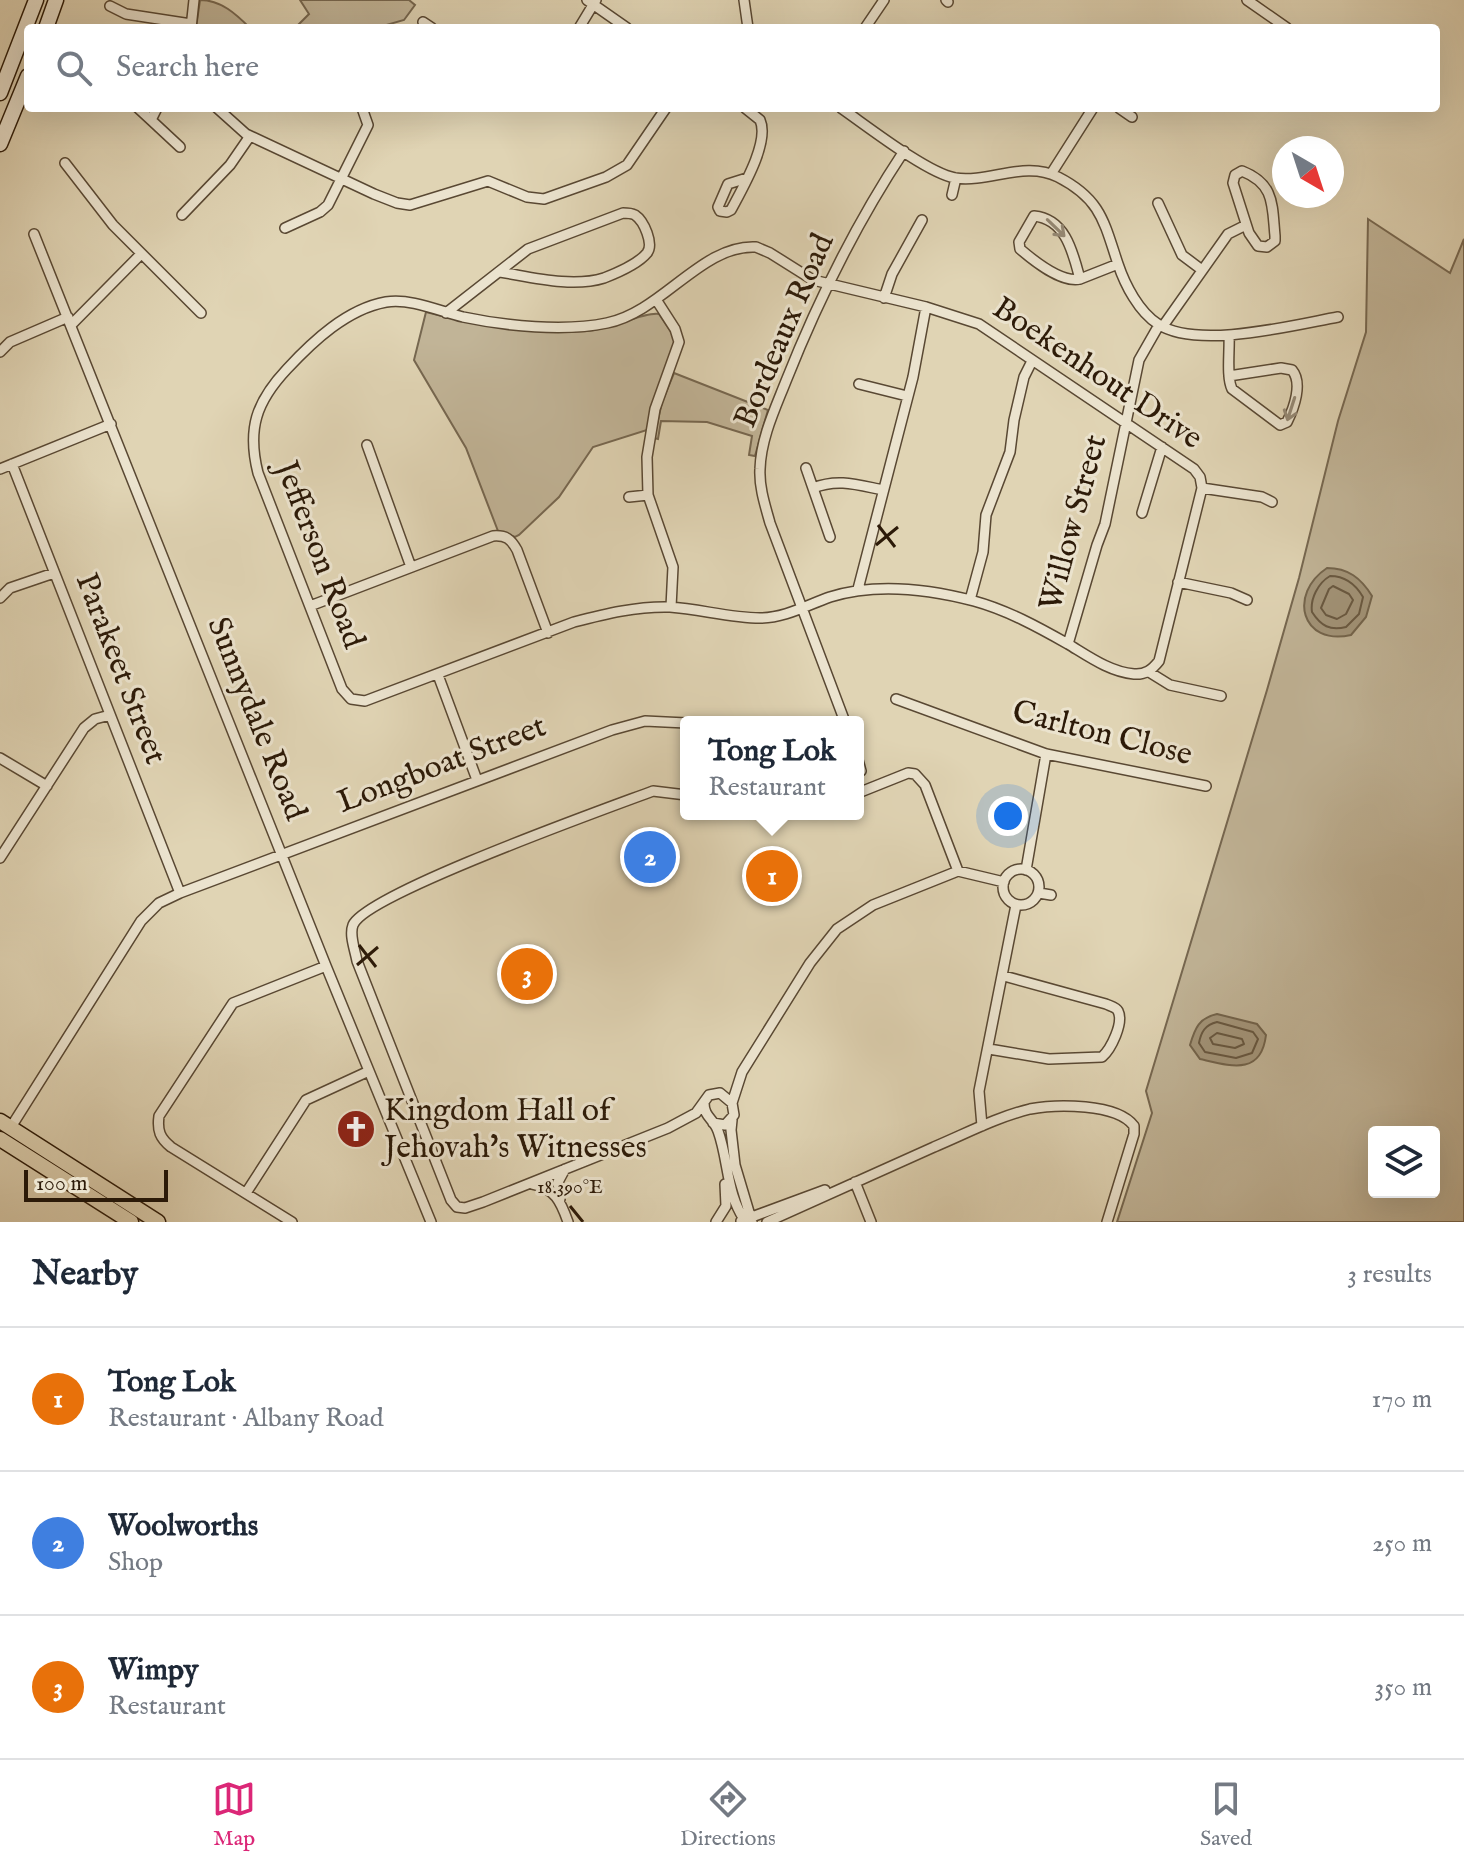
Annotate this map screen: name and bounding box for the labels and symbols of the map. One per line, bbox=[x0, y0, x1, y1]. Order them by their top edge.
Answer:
north arrow bbox=[1272, 136, 1344, 208]
one-way arrow bbox=[1046, 219, 1066, 238]
street label: Bordeaux Road bbox=[726, 227, 845, 434]
street label: Boekenhout Drive bbox=[984, 289, 1210, 459]
one-way arrow bbox=[1283, 396, 1298, 421]
street label: Willow Street bbox=[1031, 430, 1117, 616]
street label: Jefferson Road bbox=[263, 453, 374, 655]
street label: Parakeet Street bbox=[65, 568, 175, 770]
street label: Sunnydale Road bbox=[197, 611, 316, 827]
street label: Carlton Close bbox=[1008, 692, 1196, 776]
street label: Longboat Street bbox=[332, 706, 552, 824]
your location bbox=[988, 796, 1028, 836]
pin: 2 bbox=[624, 827, 676, 887]
pin: 1 bbox=[746, 846, 798, 906]
pin: 3 bbox=[501, 944, 553, 1004]
place label: Kingdom Hall of Jehovah's Witnesses bbox=[381, 1091, 647, 1169]
church icon: Kingdom Hall of Jehovah's Witnesses bbox=[335, 1108, 377, 1150]
scale bar bbox=[24, 1166, 168, 1202]
text: 18.390°E bbox=[537, 1175, 603, 1200]

